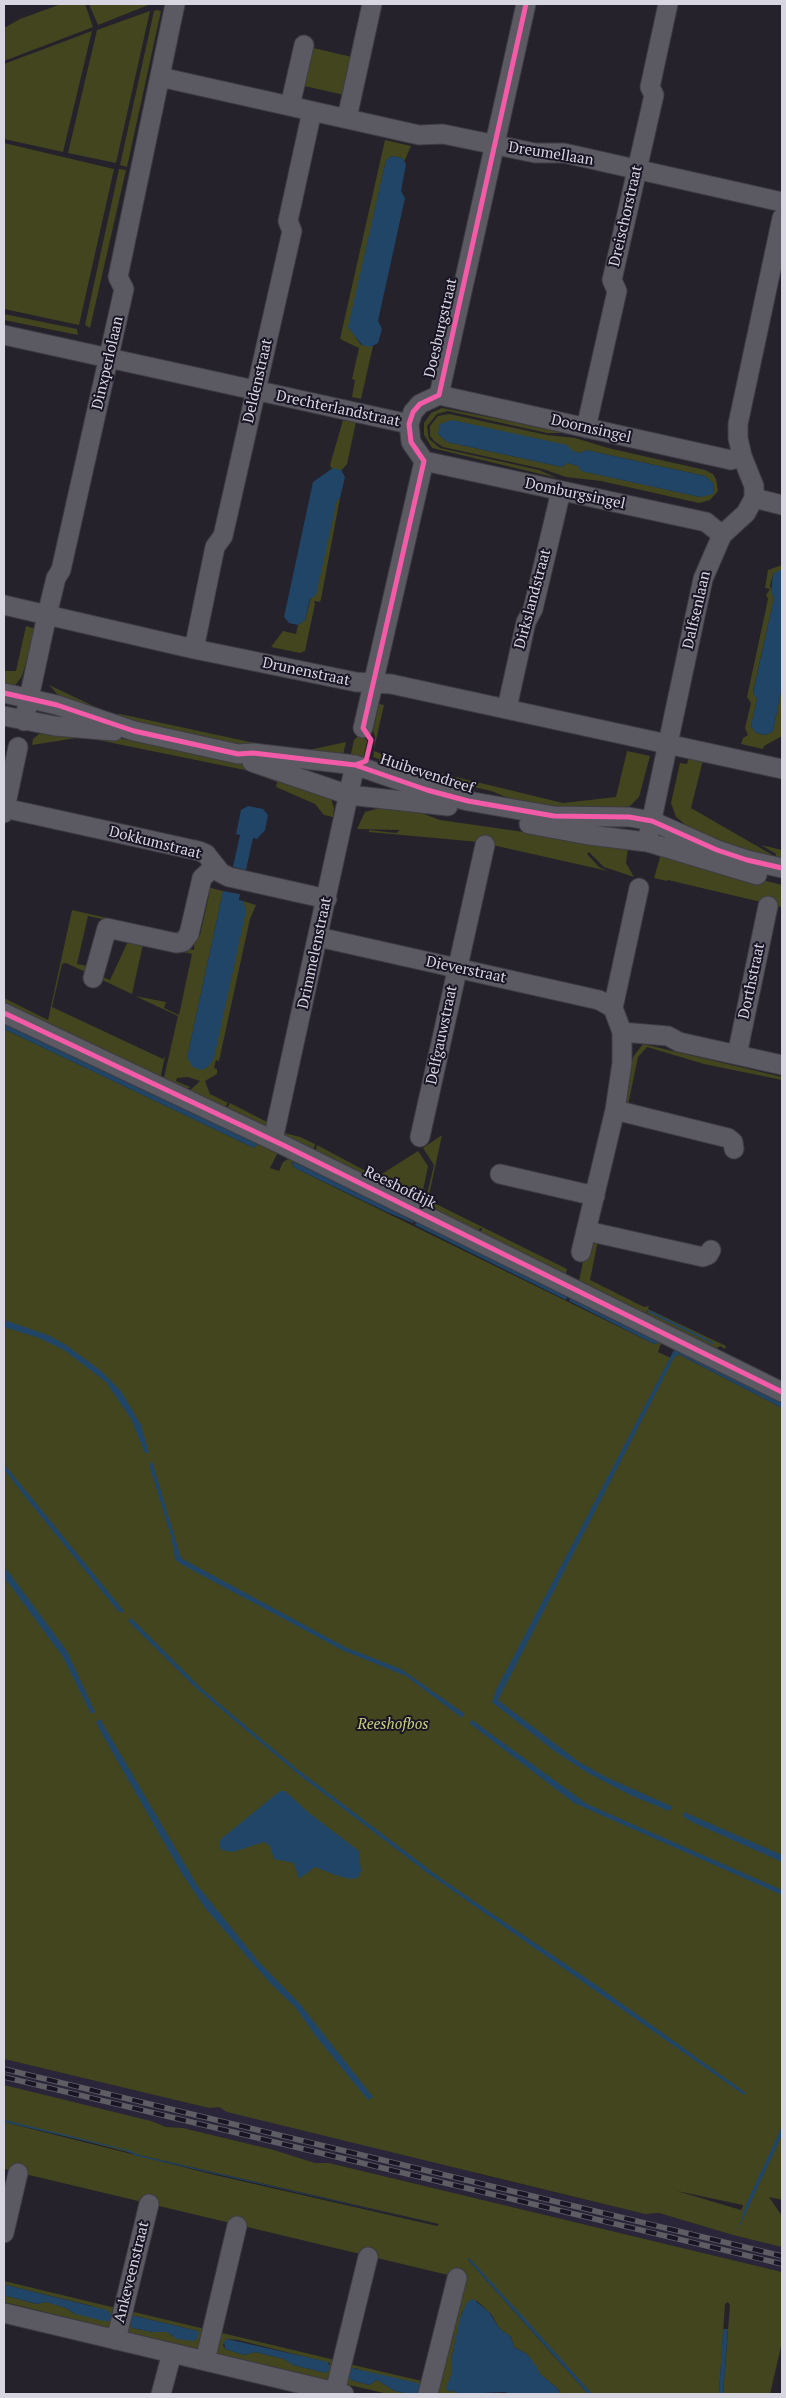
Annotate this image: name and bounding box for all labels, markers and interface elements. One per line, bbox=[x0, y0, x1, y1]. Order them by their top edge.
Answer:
street label: Dreumellaan bbox=[507, 138, 595, 170]
street label: Dreischorstraat bbox=[606, 164, 646, 268]
street label: Doesburgstraat bbox=[421, 276, 461, 380]
street label: Dinxperlolaan bbox=[89, 315, 127, 411]
street label: Deldenstraat bbox=[240, 337, 276, 425]
street label: Drechterlandstraat bbox=[274, 387, 402, 431]
street label: Doornsingel bbox=[549, 411, 633, 447]
street label: Domburgsingel bbox=[523, 475, 627, 513]
street label: Dirkslandstraat bbox=[511, 547, 555, 651]
street label: Dalfsenlaan bbox=[679, 569, 715, 651]
street label: Drunenstraat bbox=[261, 654, 351, 690]
street label: Huibevendreef bbox=[378, 750, 476, 798]
street label: Dokkumstraat bbox=[107, 823, 203, 863]
street label: Drimmelenstraat bbox=[294, 895, 336, 1011]
street label: Dorthstraat bbox=[735, 941, 769, 1021]
street label: Dieverstraat bbox=[424, 953, 508, 987]
street label: Delfgauwstraat bbox=[423, 984, 461, 1086]
street label: Reeshofdijk bbox=[361, 1163, 439, 1213]
park label: Reeshofbos bbox=[357, 1716, 429, 1734]
street label: Ankeveenstraat bbox=[111, 2219, 153, 2325]

